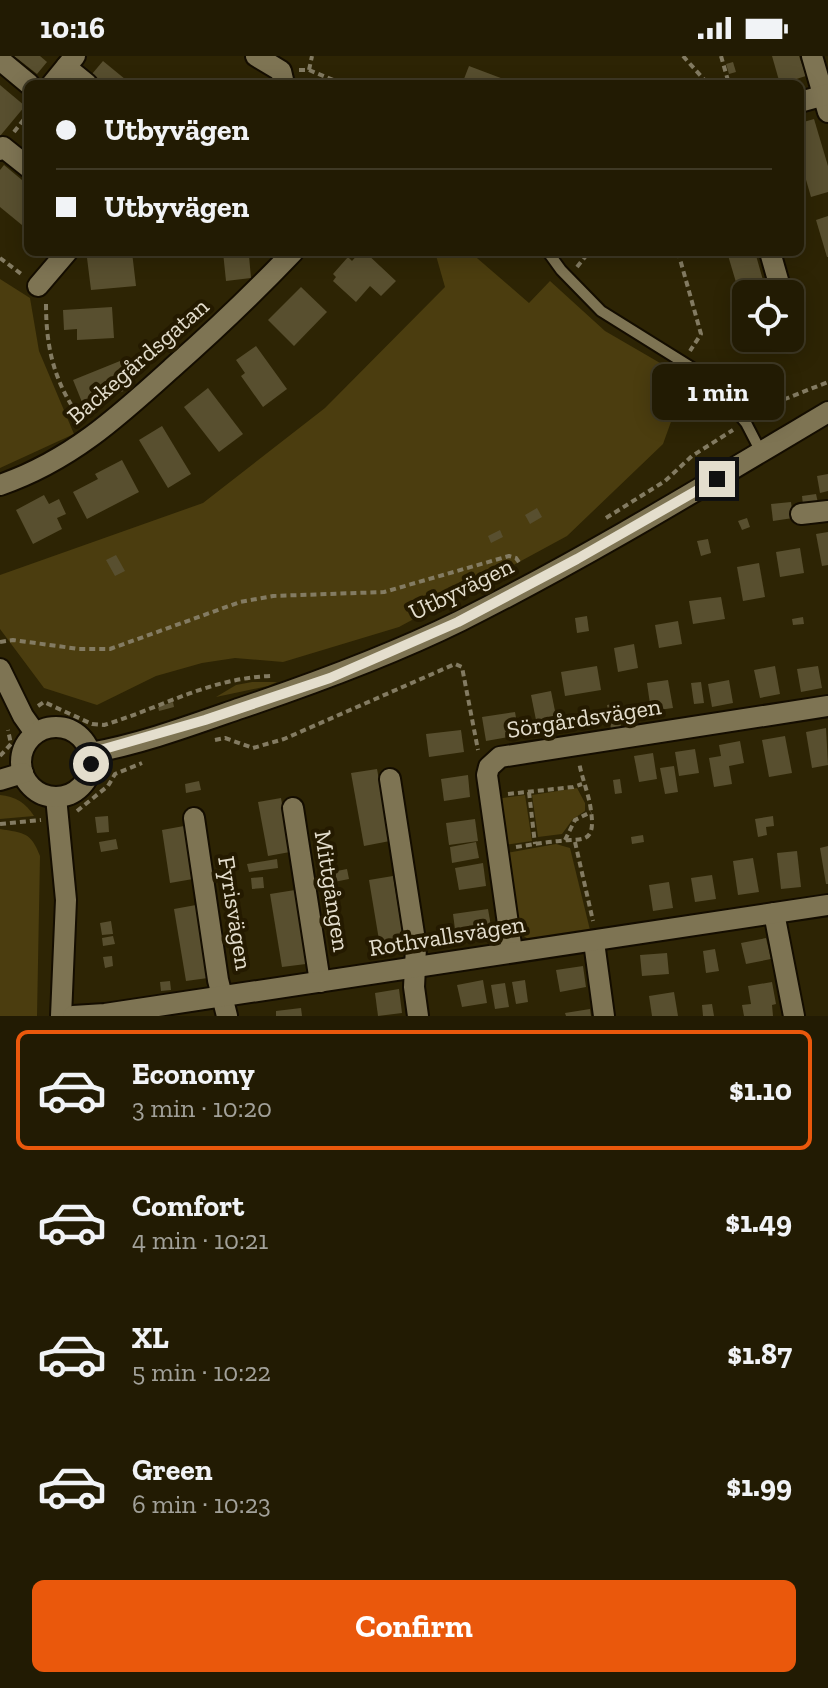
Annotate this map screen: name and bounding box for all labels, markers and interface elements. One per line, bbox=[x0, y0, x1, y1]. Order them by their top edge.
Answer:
text: 10:16 bbox=[40, 10, 105, 46]
text: Utbyvägen bbox=[104, 112, 249, 148]
text: Utbyvägen bbox=[104, 189, 249, 225]
map controls bbox=[732, 280, 804, 352]
button: locate bbox=[732, 280, 804, 352]
street label: Backegårdsgatan bbox=[61, 291, 215, 430]
callout: 1 min bbox=[651, 363, 783, 419]
text: 1 min bbox=[687, 376, 749, 408]
route end bbox=[699, 461, 735, 497]
street label: Utbyvägen bbox=[404, 551, 518, 626]
street label: Sörgårdsvägen bbox=[505, 691, 663, 744]
route start bbox=[73, 746, 109, 782]
street label: Mittgången bbox=[309, 828, 356, 954]
street label: Fyrisvägen bbox=[212, 854, 259, 972]
street label: Rothvallsvägen bbox=[367, 909, 527, 962]
icon: car bbox=[36, 1054, 108, 1126]
text: Economy bbox=[132, 1056, 255, 1092]
text: $1.10 bbox=[729, 1072, 792, 1108]
text: 3 min · 10:20 bbox=[132, 1092, 272, 1124]
icon: car bbox=[36, 1186, 108, 1258]
text: Comfort bbox=[132, 1188, 244, 1224]
text: $1.49 bbox=[725, 1204, 792, 1240]
text: 4 min · 10:21 bbox=[132, 1224, 268, 1256]
icon: car bbox=[36, 1318, 108, 1390]
text: XL bbox=[132, 1320, 169, 1356]
text: $1.87 bbox=[727, 1336, 792, 1372]
text: 5 min · 10:22 bbox=[132, 1356, 271, 1388]
icon: car bbox=[36, 1450, 108, 1522]
text: Green bbox=[132, 1452, 212, 1488]
text: $1.99 bbox=[726, 1468, 792, 1504]
text: 6 min · 10:23 bbox=[132, 1488, 271, 1520]
button: Confirm bbox=[32, 1580, 796, 1672]

